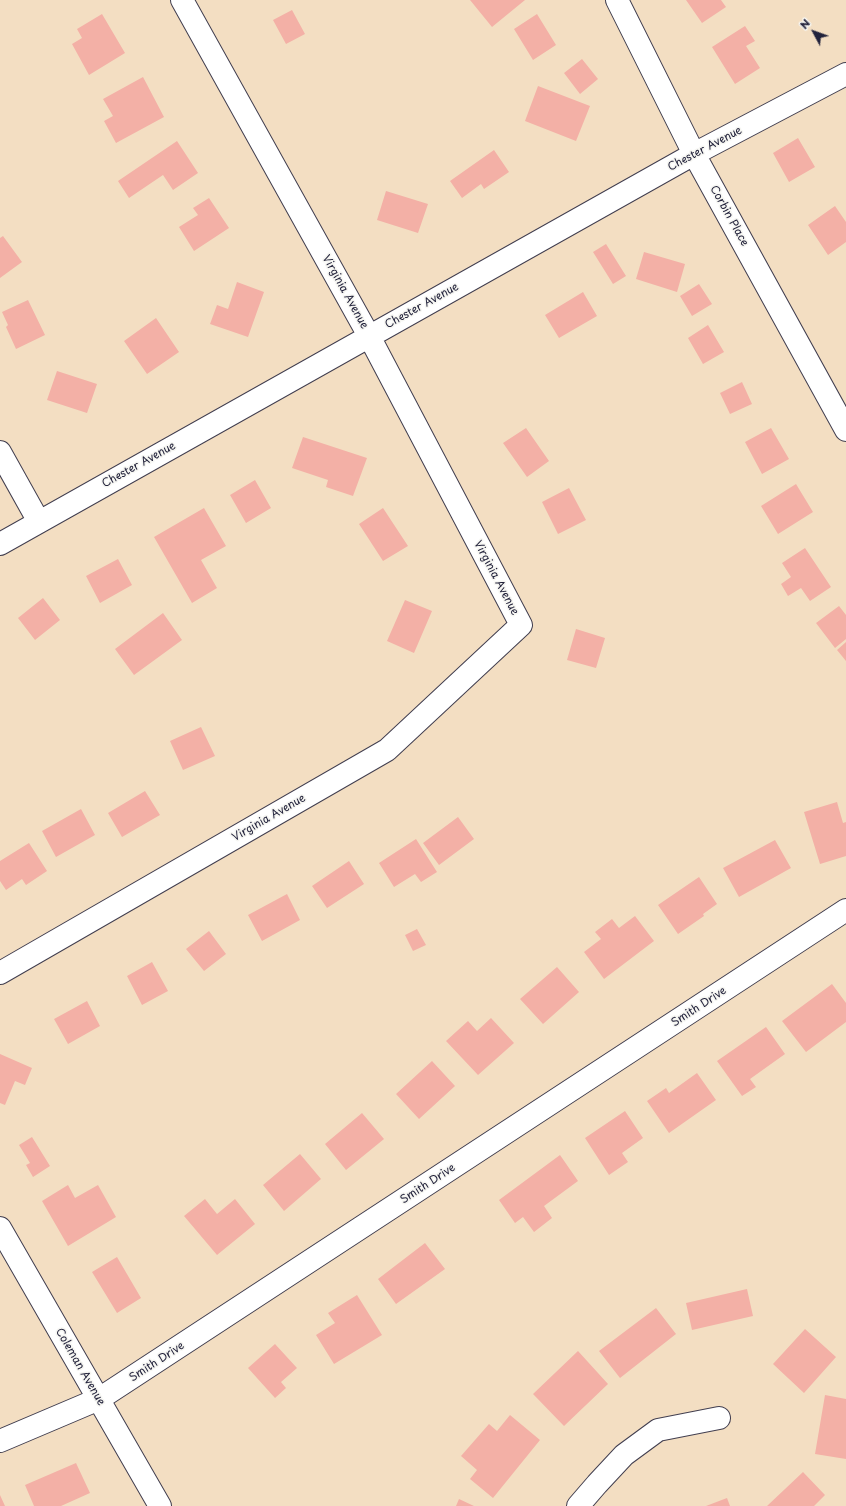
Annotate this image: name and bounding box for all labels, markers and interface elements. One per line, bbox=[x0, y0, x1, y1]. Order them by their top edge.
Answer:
north arrow bbox=[794, 12, 834, 52]
text: N bbox=[795, 15, 814, 33]
street label: Chester Avenue bbox=[666, 124, 744, 174]
street label: Corbin Place bbox=[707, 183, 751, 249]
street label: Virginia Avenue bbox=[319, 253, 371, 331]
street label: Chester Avenue bbox=[383, 280, 461, 332]
street label: Chester Avenue bbox=[100, 439, 178, 491]
street label: Virginia Avenue bbox=[471, 538, 521, 618]
street label: Virginia Avenue bbox=[230, 792, 308, 844]
street label: Smith Drive bbox=[669, 984, 729, 1030]
street label: Smith Drive bbox=[398, 1161, 458, 1207]
street label: Coleman Avenue bbox=[52, 1326, 108, 1408]
street label: Smith Drive bbox=[127, 1339, 187, 1385]

